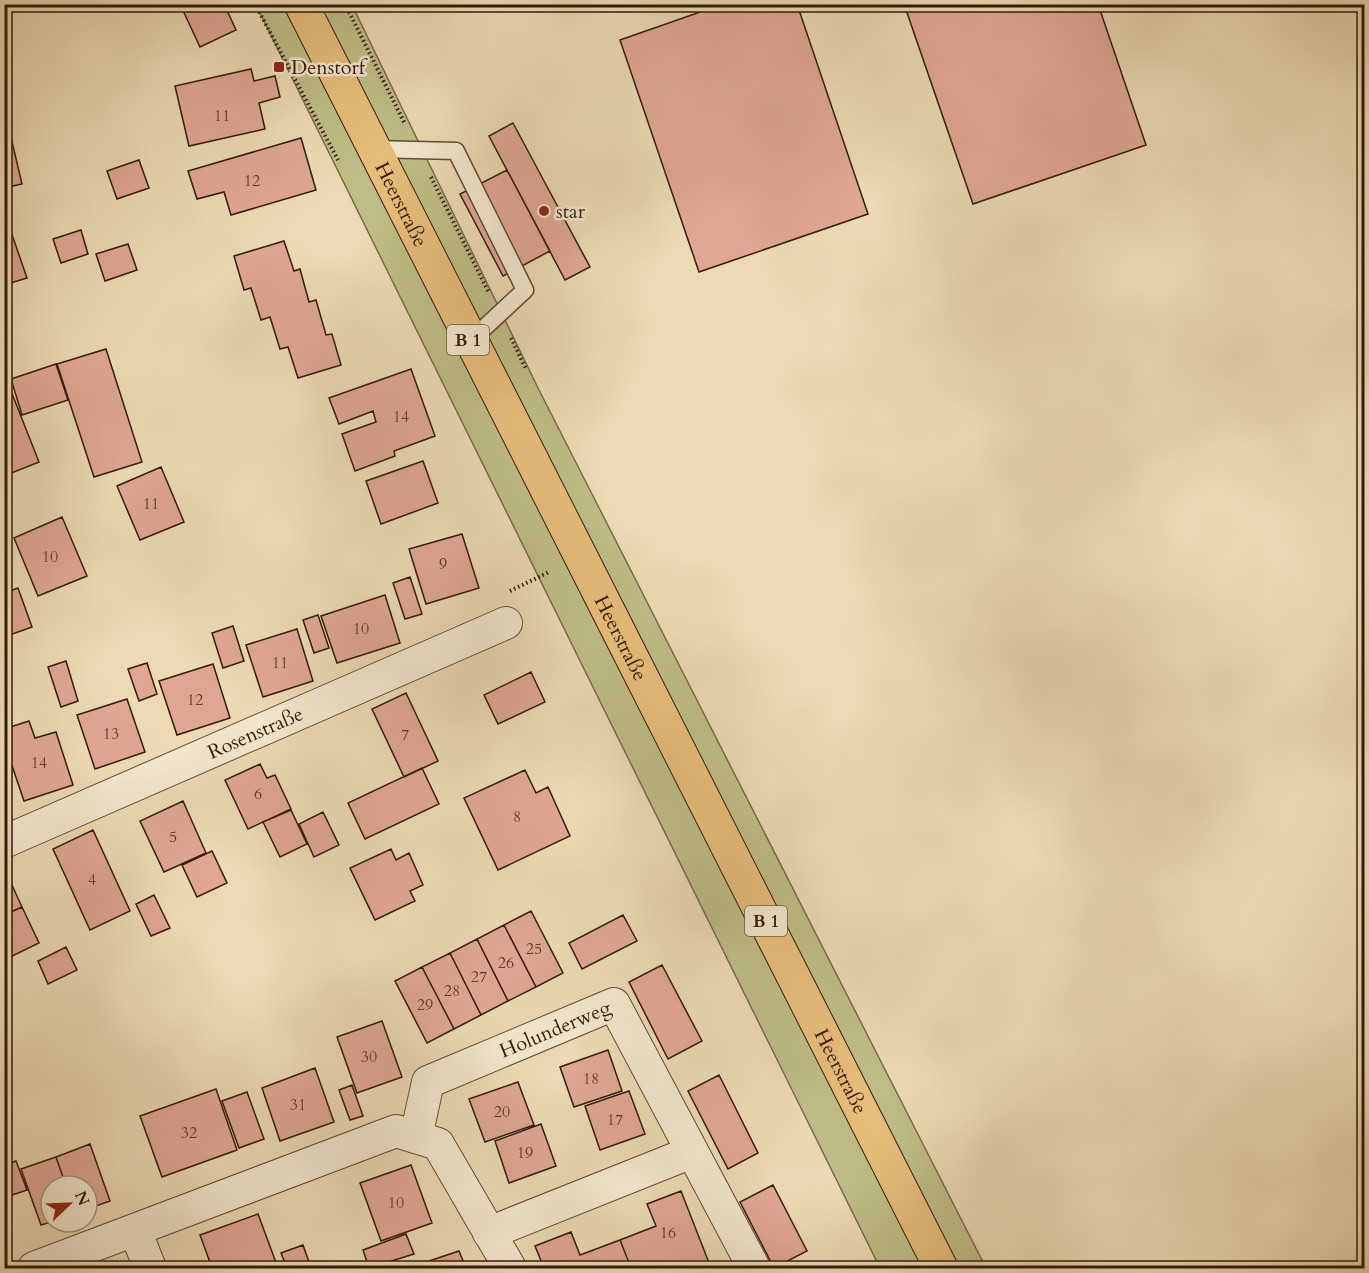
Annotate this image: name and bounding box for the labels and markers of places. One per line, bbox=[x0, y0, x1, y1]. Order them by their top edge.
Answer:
place label: Denstorf bbox=[291, 54, 368, 81]
marker: Denstorf bbox=[272, 60, 286, 74]
place label: star bbox=[556, 198, 586, 225]
marker: star bbox=[537, 204, 551, 218]

